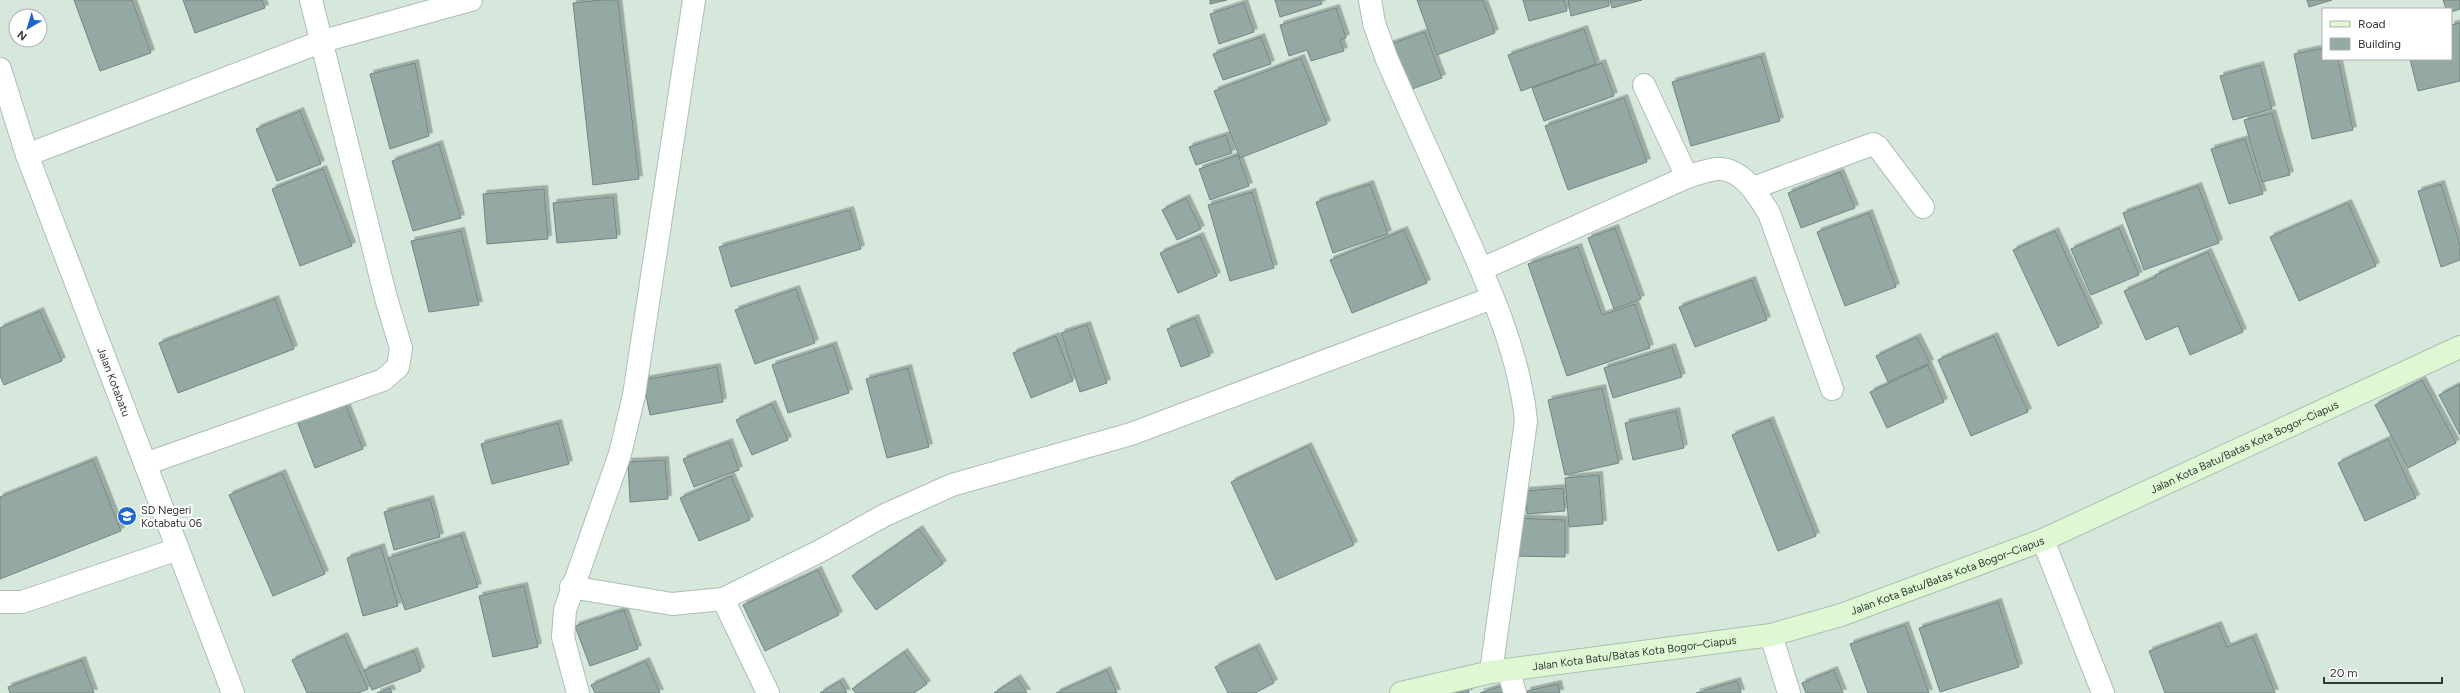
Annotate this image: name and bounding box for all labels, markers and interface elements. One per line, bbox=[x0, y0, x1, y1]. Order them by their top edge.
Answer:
north arrow bbox=[8, 8, 48, 48]
legend bbox=[2322, 8, 2452, 60]
text: Road bbox=[2358, 17, 2386, 31]
text: N bbox=[15, 28, 30, 43]
text: Building bbox=[2358, 37, 2401, 51]
street label: Jalan Kotabatu bbox=[95, 345, 133, 418]
street label: Jalan Kota Batu/Batas Kota Bogor–Ciapus bbox=[2148, 398, 2340, 496]
place label: SD Negeri Kotabatu 06 bbox=[141, 504, 202, 530]
school or university icon: SD Negeri Kotabatu 06 bbox=[116, 505, 138, 527]
street label: Jalan Kota Batu/Batas Kota Bogor–Ciapus bbox=[1849, 534, 2046, 617]
street label: Jalan Kota Batu/Batas Kota Bogor–Ciapus bbox=[1531, 633, 1737, 673]
scale bar bbox=[2324, 659, 2442, 685]
text: 20 m bbox=[2330, 666, 2358, 680]

